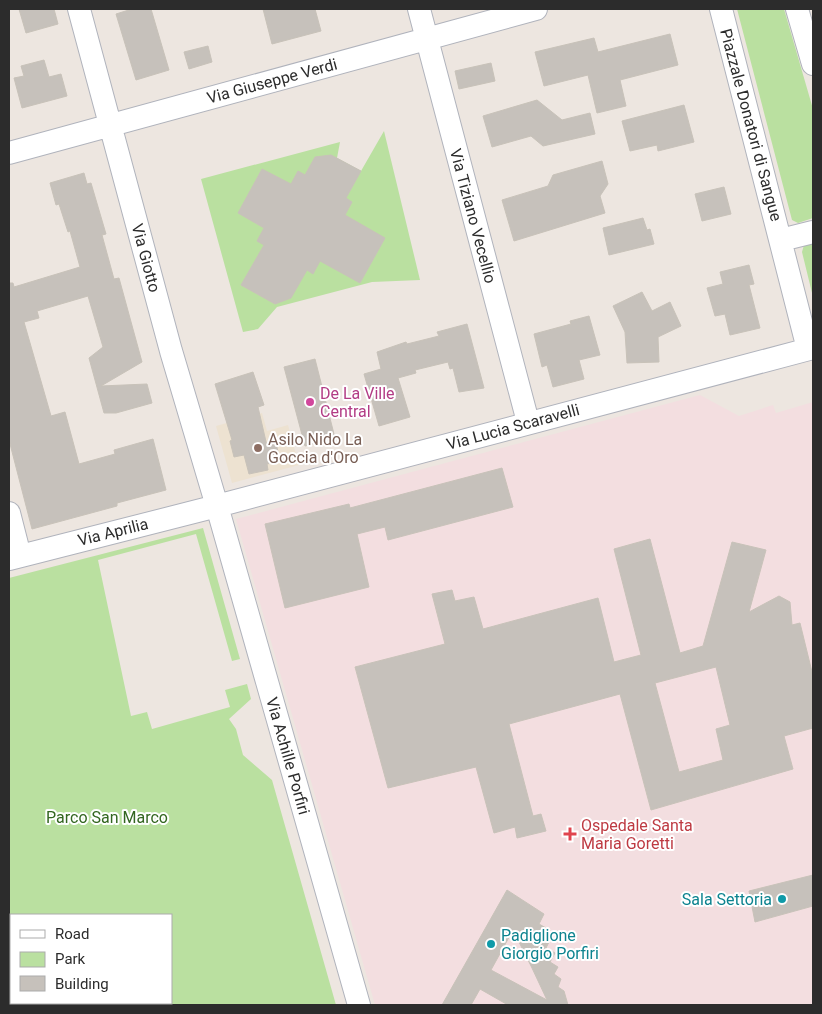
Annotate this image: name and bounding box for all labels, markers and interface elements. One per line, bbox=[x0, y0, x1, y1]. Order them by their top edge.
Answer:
street label: Piazzale Donatori di Sangue bbox=[716, 27, 786, 223]
street label: Via Giuseppe Verdi bbox=[205, 54, 339, 108]
street label: Via Tiziano Vecellio bbox=[446, 147, 500, 285]
street label: Via Giotto bbox=[128, 222, 164, 294]
place label: De La Ville Central bbox=[320, 384, 395, 421]
marker: De La Ville Central bbox=[304, 396, 316, 408]
street label: Via Lucia Scaravelli bbox=[444, 400, 582, 454]
place label: Asilo Nido La Goccia d'Oro bbox=[268, 430, 362, 467]
marker: Asilo Nido La Goccia d'Oro bbox=[252, 442, 264, 454]
street label: Via Aprilia bbox=[76, 514, 150, 550]
street label: Via Achille Porfiri bbox=[262, 695, 314, 817]
park label: Parco San Marco bbox=[46, 808, 168, 827]
place label: Ospedale Santa Maria Goretti bbox=[581, 816, 693, 853]
marker: Ospedale Santa Maria Goretti bbox=[563, 827, 577, 841]
place label: Sala Settoria bbox=[682, 890, 772, 909]
marker: Sala Settoria bbox=[776, 893, 788, 905]
legend bbox=[10, 914, 172, 1004]
text: Road bbox=[55, 925, 89, 943]
place label: Padiglione Giorgio Porfiri bbox=[501, 926, 599, 963]
marker: Padiglione Giorgio Porfiri bbox=[485, 938, 497, 950]
text: Park bbox=[55, 950, 86, 968]
text: Building bbox=[55, 975, 109, 993]

